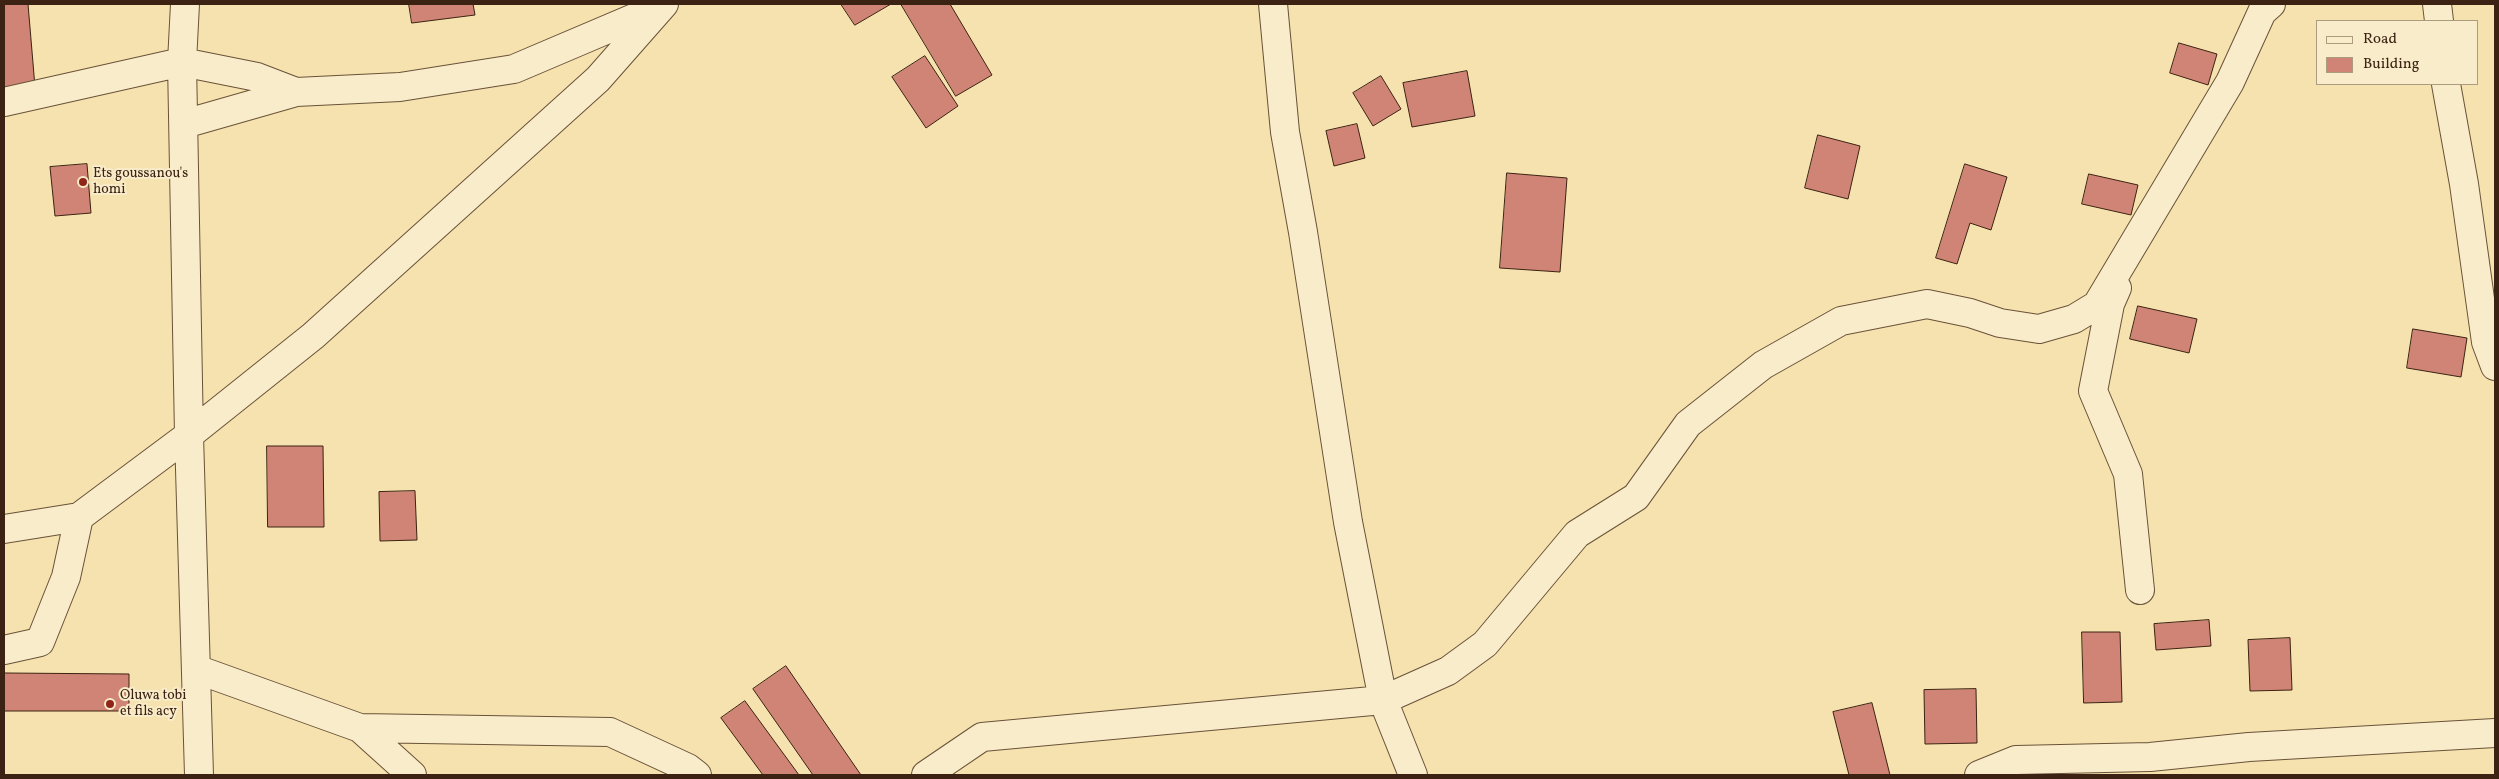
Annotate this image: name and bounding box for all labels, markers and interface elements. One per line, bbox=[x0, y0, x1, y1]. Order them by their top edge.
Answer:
legend bbox=[2316, 20, 2479, 85]
text: Road bbox=[2363, 29, 2397, 50]
text: Building bbox=[2363, 54, 2419, 75]
place label: Ets goussanou's homi bbox=[93, 166, 188, 198]
marker: Ets goussanou's homi bbox=[77, 176, 89, 188]
place label: Oluwa tobi et fils acy bbox=[120, 688, 186, 720]
marker: Oluwa tobi et fils acy bbox=[104, 698, 116, 710]

